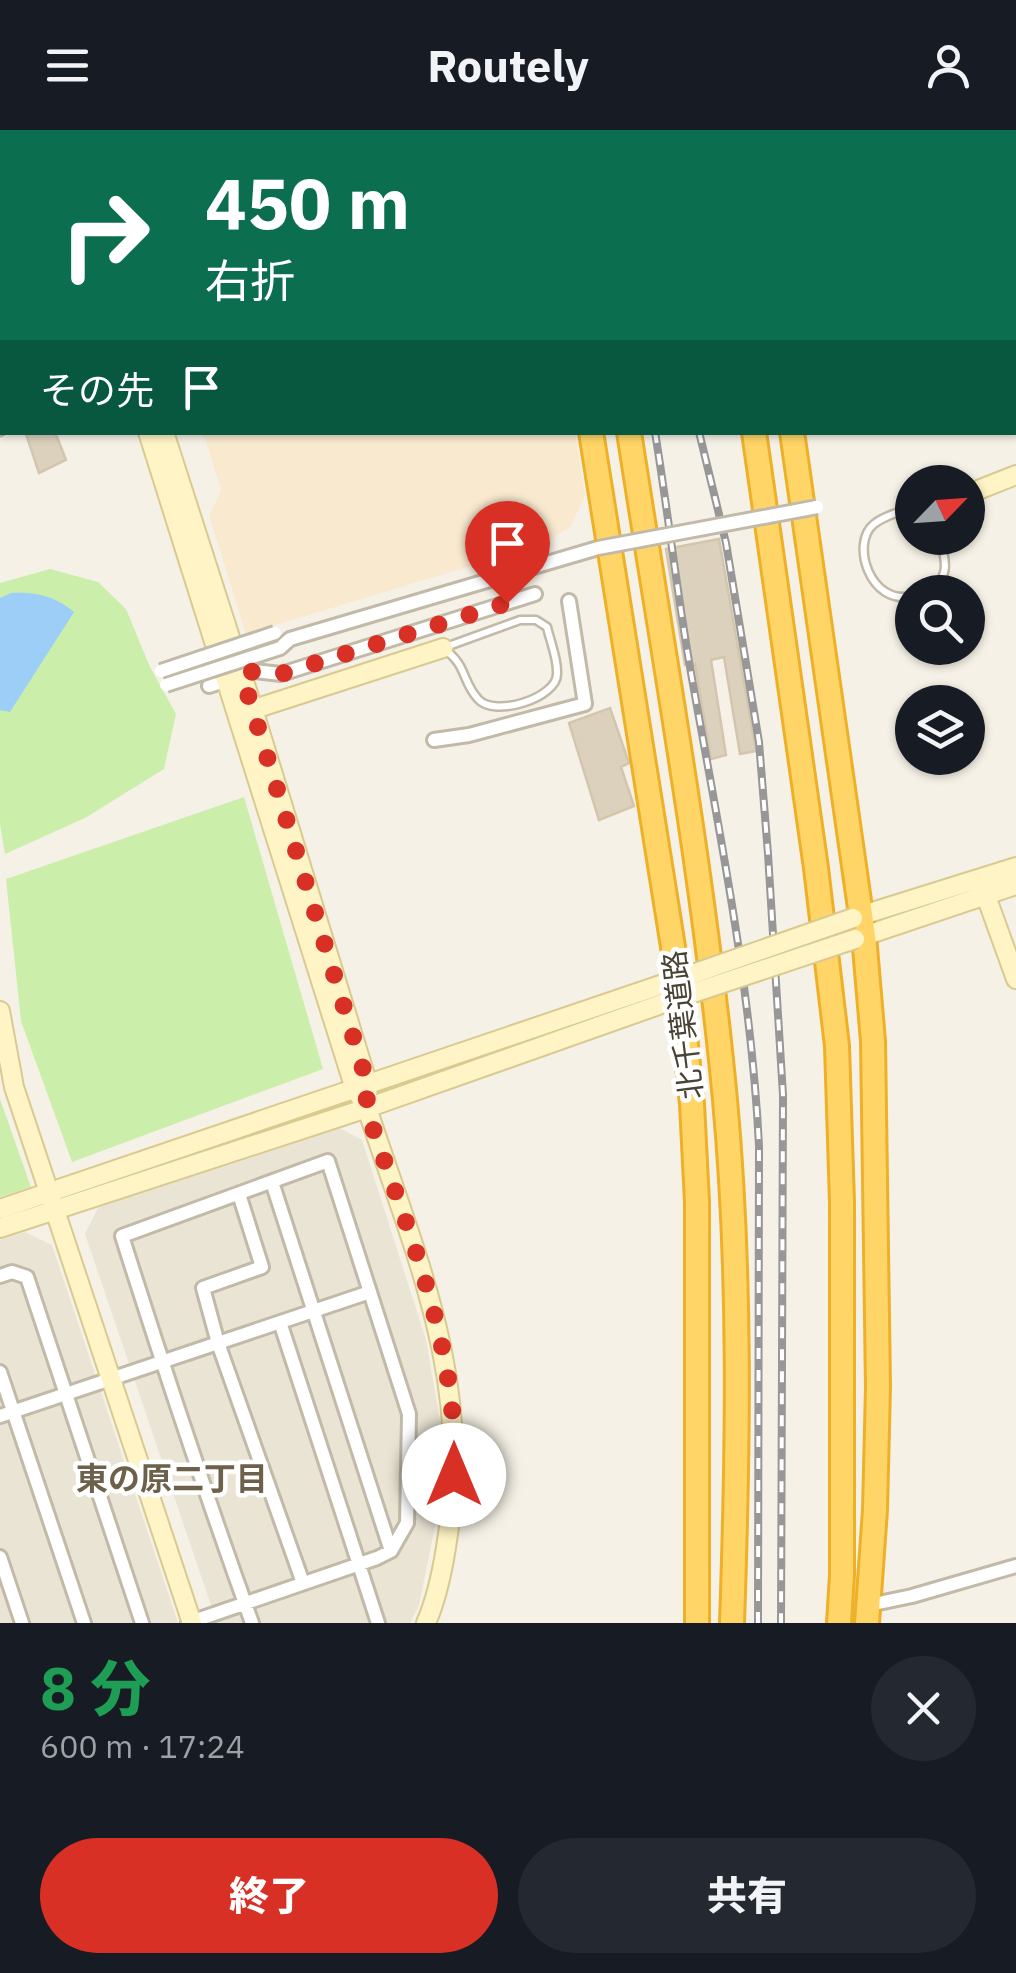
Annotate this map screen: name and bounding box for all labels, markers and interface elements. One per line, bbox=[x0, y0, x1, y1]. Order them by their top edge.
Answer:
text: Routely bbox=[427, 36, 589, 94]
icon: menu bbox=[40, 38, 95, 93]
icon: person bbox=[921, 38, 976, 93]
text: 450 m bbox=[205, 157, 410, 248]
icon: right bbox=[40, 170, 170, 300]
text: 右折 bbox=[205, 251, 295, 309]
icon: arrive bbox=[174, 360, 229, 415]
text: その先 bbox=[40, 365, 154, 414]
north arrow bbox=[895, 465, 985, 555]
map controls bbox=[895, 465, 985, 775]
pin bbox=[465, 501, 550, 604]
icon: arrive bbox=[480, 516, 535, 571]
button: search bbox=[895, 575, 985, 665]
button: layers bbox=[895, 685, 985, 775]
street label: 北千葉道路 bbox=[654, 948, 710, 1102]
position arrow bbox=[402, 1423, 506, 1527]
district label: 東の原二丁目 bbox=[76, 1457, 268, 1499]
text: 8 分 bbox=[40, 1648, 150, 1727]
button: close bbox=[871, 1656, 976, 1761]
text: 600 m · 17:24 bbox=[40, 1725, 245, 1767]
button: 終了 bbox=[40, 1838, 498, 1953]
button: 共有 bbox=[518, 1838, 976, 1953]

